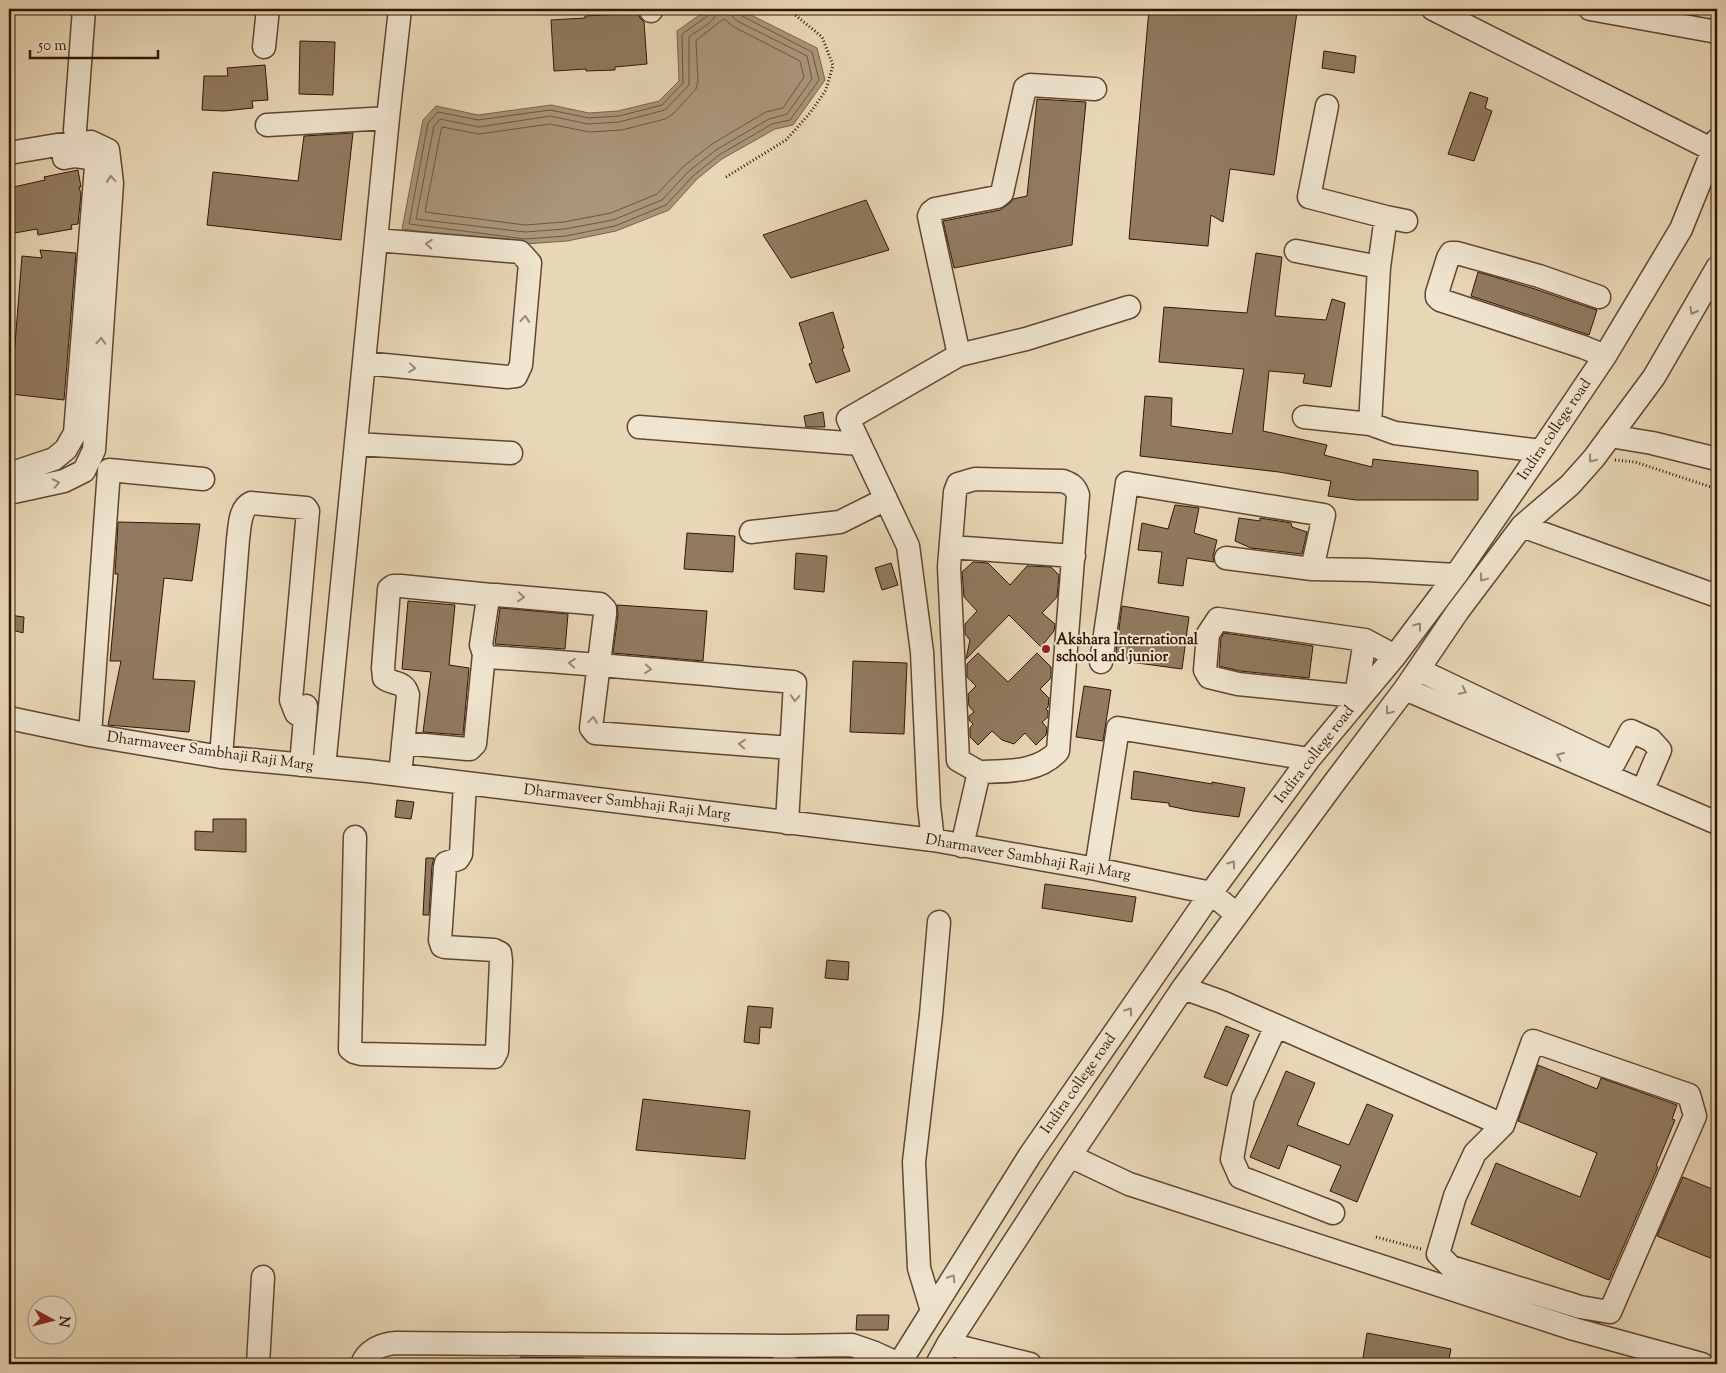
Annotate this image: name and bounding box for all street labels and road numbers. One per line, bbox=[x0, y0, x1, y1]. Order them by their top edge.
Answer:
street label: Indira college road bbox=[1513, 375, 1597, 485]
street label: Indira college road bbox=[1270, 701, 1360, 808]
street label: Dharmaveer Sambhaji Raji Marg bbox=[105, 727, 315, 777]
street label: Dharmaveer Sambhaji Raji Marg bbox=[522, 780, 732, 826]
street label: Dharmaveer Sambhaji Raji Marg bbox=[924, 830, 1132, 886]
street label: Indira college road bbox=[1036, 1029, 1122, 1139]

